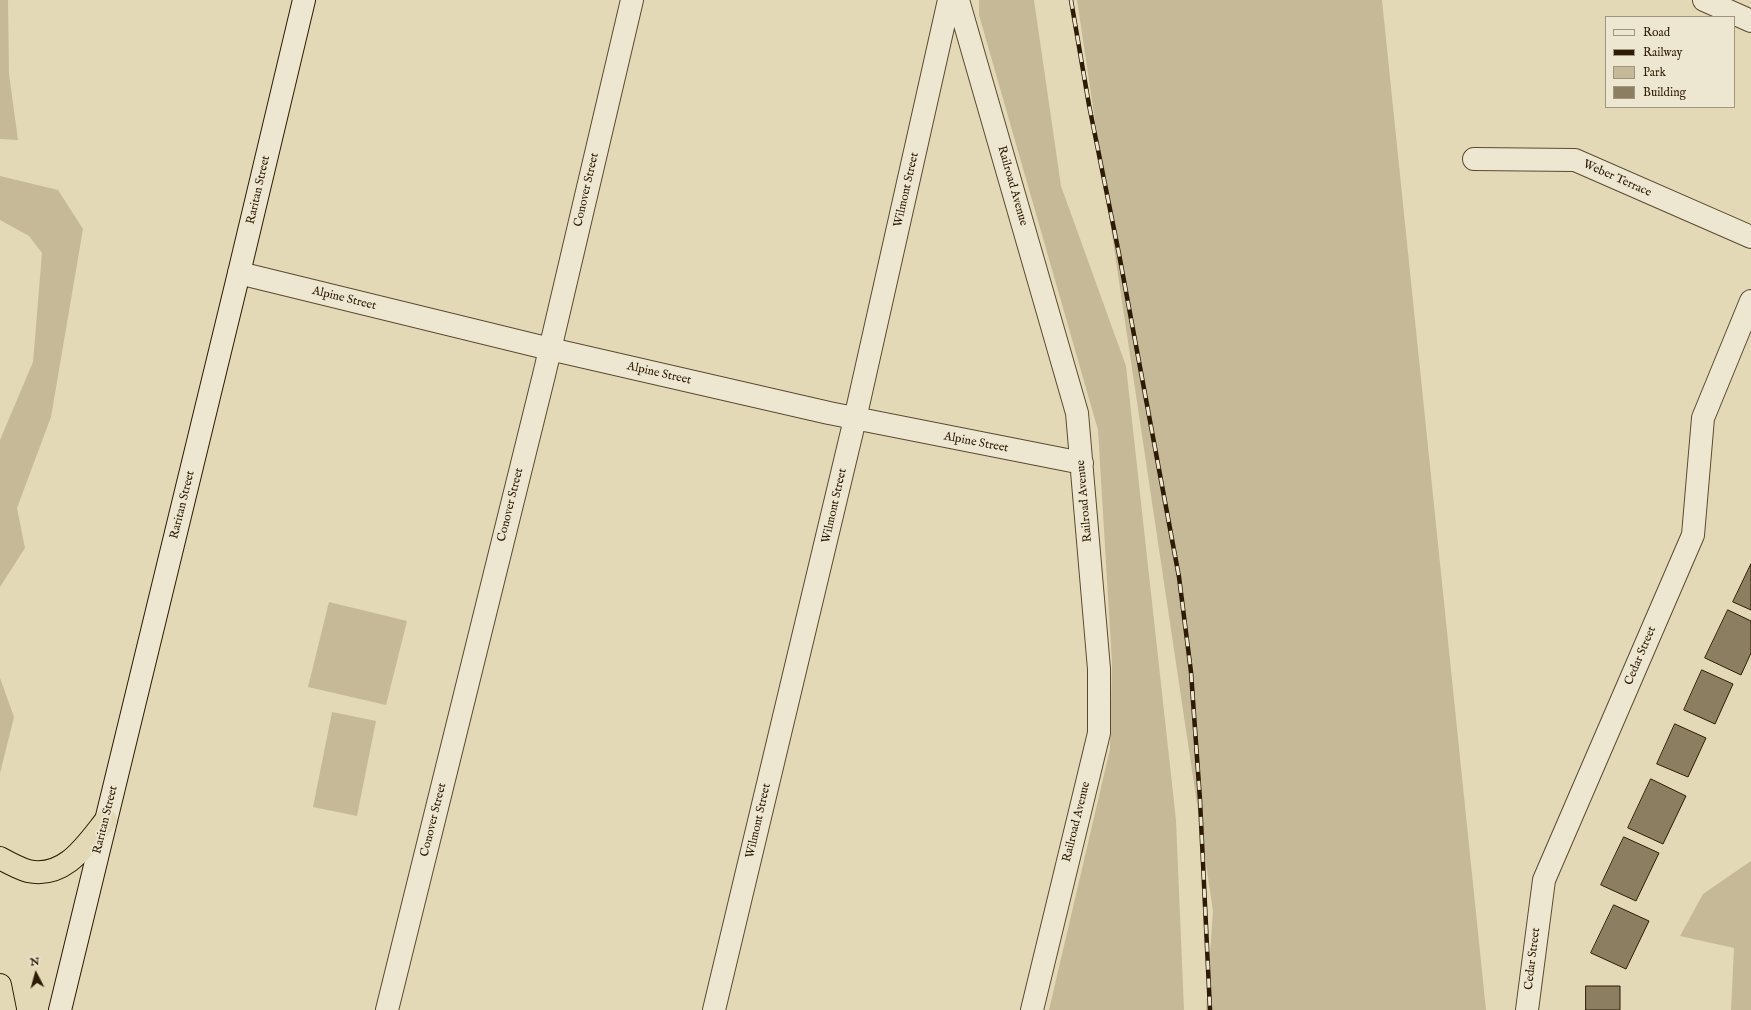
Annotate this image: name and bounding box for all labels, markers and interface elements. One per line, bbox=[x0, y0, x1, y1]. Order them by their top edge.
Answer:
legend bbox=[1605, 16, 1735, 108]
text: Road bbox=[1643, 25, 1670, 40]
text: Railway bbox=[1643, 45, 1682, 60]
text: Park bbox=[1643, 65, 1666, 80]
text: Building bbox=[1643, 85, 1686, 100]
street label: Railroad Avenue bbox=[994, 144, 1030, 228]
street label: Wilmont Street bbox=[891, 151, 923, 229]
street label: Conover Street bbox=[572, 152, 602, 228]
street label: Raritan Street bbox=[244, 154, 274, 226]
street label: Weber Terrace bbox=[1581, 158, 1653, 200]
street label: Alpine Street bbox=[311, 284, 377, 314]
street label: Alpine Street bbox=[626, 360, 692, 388]
street label: Alpine Street bbox=[943, 430, 1009, 456]
street label: Railroad Avenue bbox=[1074, 459, 1096, 543]
street label: Conover Street bbox=[495, 467, 527, 543]
street label: Wilmont Street bbox=[819, 467, 851, 545]
street label: Raritan Street bbox=[168, 469, 198, 541]
street label: Cedar Street bbox=[1622, 624, 1660, 688]
street label: Railroad Avenue bbox=[1060, 780, 1094, 864]
street label: Conover Street bbox=[418, 782, 450, 858]
street label: Wilmont Street bbox=[743, 782, 775, 860]
street label: Raritan Street bbox=[91, 784, 121, 856]
street label: Cedar Street bbox=[1522, 927, 1544, 991]
north arrow bbox=[16, 954, 56, 994]
text: N bbox=[29, 955, 40, 970]

